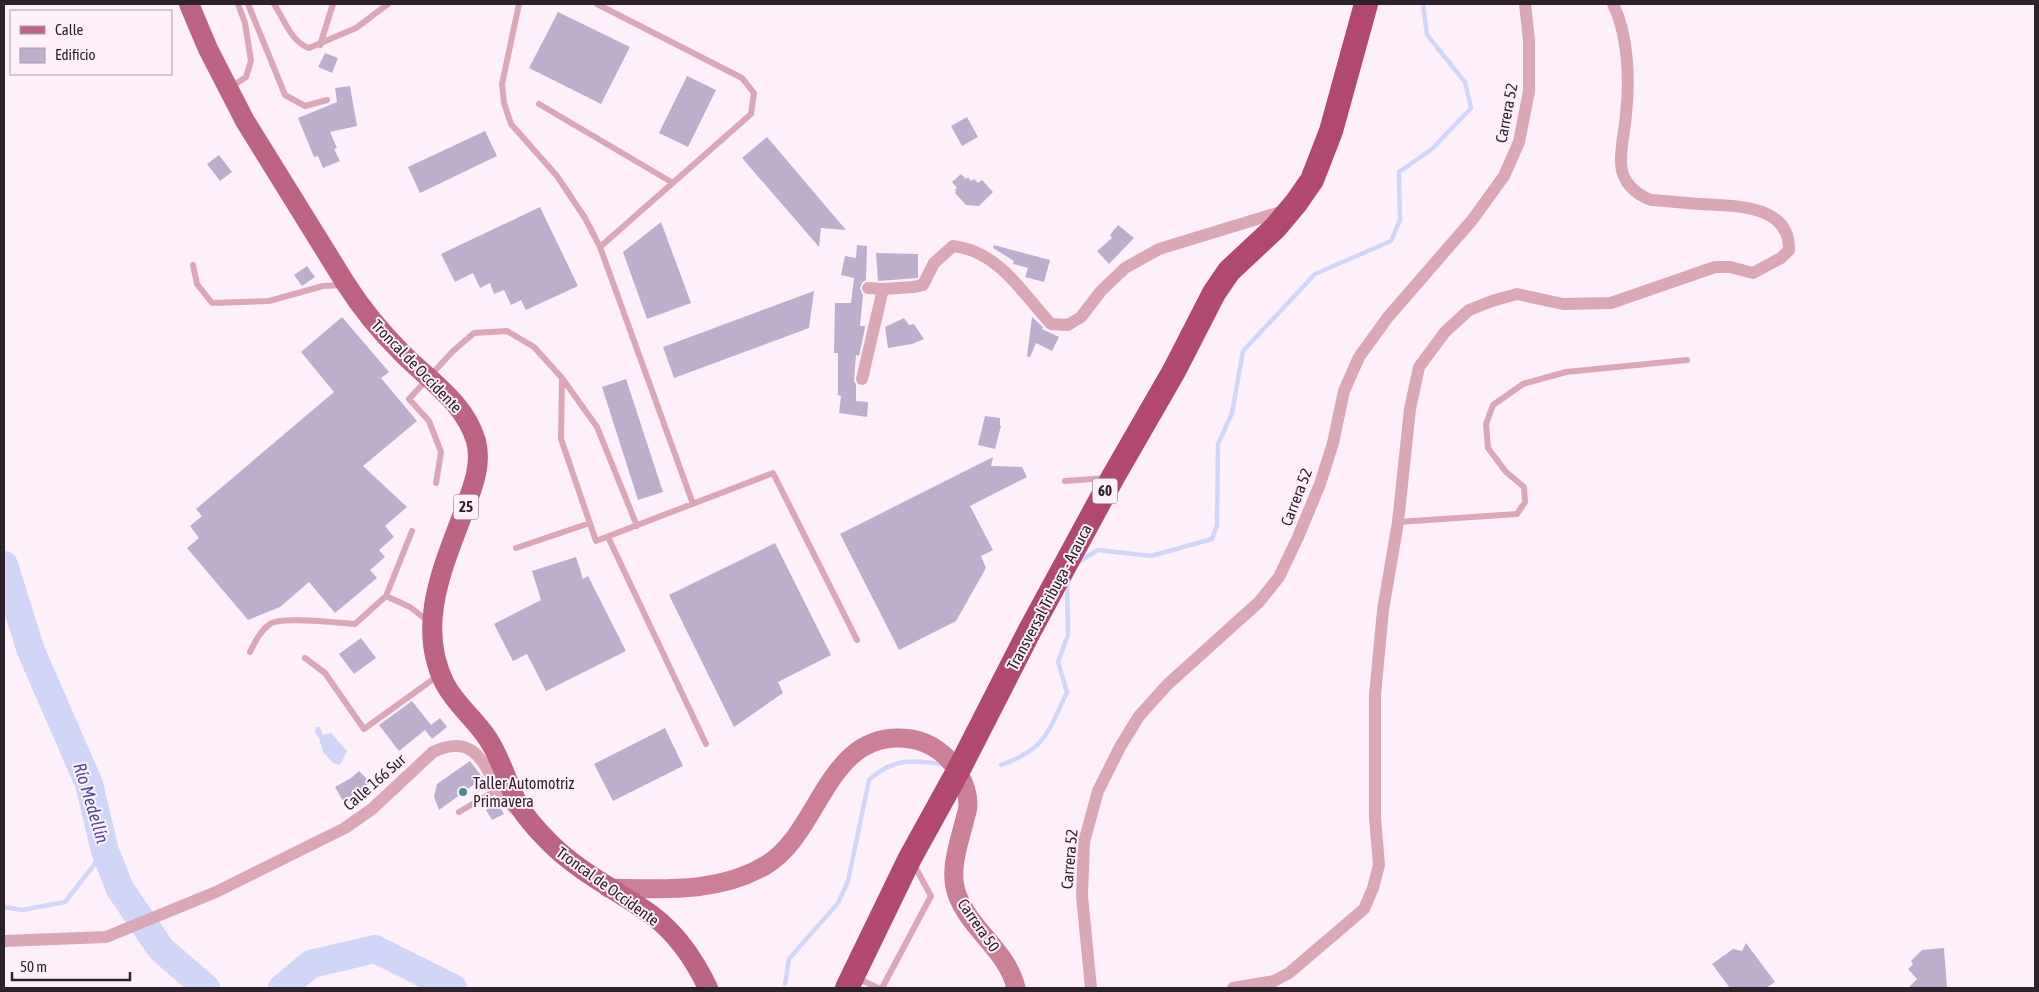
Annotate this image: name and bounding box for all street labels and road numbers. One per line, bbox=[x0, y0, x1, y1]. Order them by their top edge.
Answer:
street label: Carrera 52 bbox=[1491, 82, 1521, 144]
street label: Troncal de Occidente bbox=[368, 316, 466, 416]
street label: Carrera 52 bbox=[1277, 466, 1315, 528]
road number: 60 bbox=[1092, 478, 1118, 504]
road number: 25 bbox=[454, 494, 478, 520]
street label: Transversal Tribuga - Arauca bbox=[1003, 521, 1096, 673]
street label: Calle 166 Sur bbox=[339, 750, 409, 814]
street label: Carrera 52 bbox=[1057, 828, 1081, 890]
street label: Troncal de Occidente bbox=[553, 843, 663, 929]
street label: Carrera 50 bbox=[954, 895, 1004, 955]

